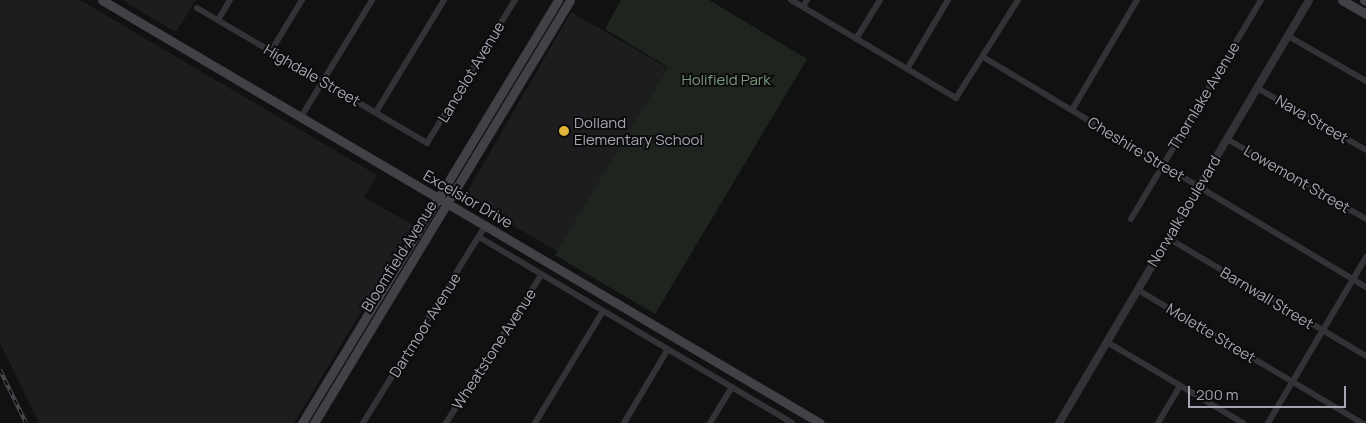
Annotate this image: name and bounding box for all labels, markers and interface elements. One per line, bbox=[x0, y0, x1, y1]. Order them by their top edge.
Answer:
street label: Lancelot Avenue bbox=[434, 18, 508, 126]
street label: Thornlake Avenue bbox=[1165, 39, 1243, 153]
street label: Highdale Street bbox=[261, 40, 363, 110]
park label: Holifield Park bbox=[681, 71, 771, 89]
street label: Nava Street bbox=[1272, 91, 1352, 147]
place label: Dolland Elementary School bbox=[574, 113, 703, 148]
street label: Cheshire Street bbox=[1084, 113, 1188, 185]
marker: Dolland Elementary School bbox=[558, 125, 570, 137]
street label: Lowemont Street bbox=[1241, 141, 1353, 217]
street label: Norwalk Boulevard bbox=[1144, 152, 1224, 270]
street label: Excelsior Drive bbox=[420, 166, 516, 232]
street label: Bloomfield Avenue bbox=[358, 197, 440, 315]
street label: Barnwall Street bbox=[1217, 263, 1317, 333]
street label: Dartmoor Avenue bbox=[386, 269, 464, 381]
street label: Wheatstone Avenue bbox=[448, 285, 540, 413]
street label: Molette Street bbox=[1163, 299, 1259, 367]
scale bar bbox=[1191, 376, 1348, 408]
text: 200 m bbox=[1196, 384, 1239, 405]

